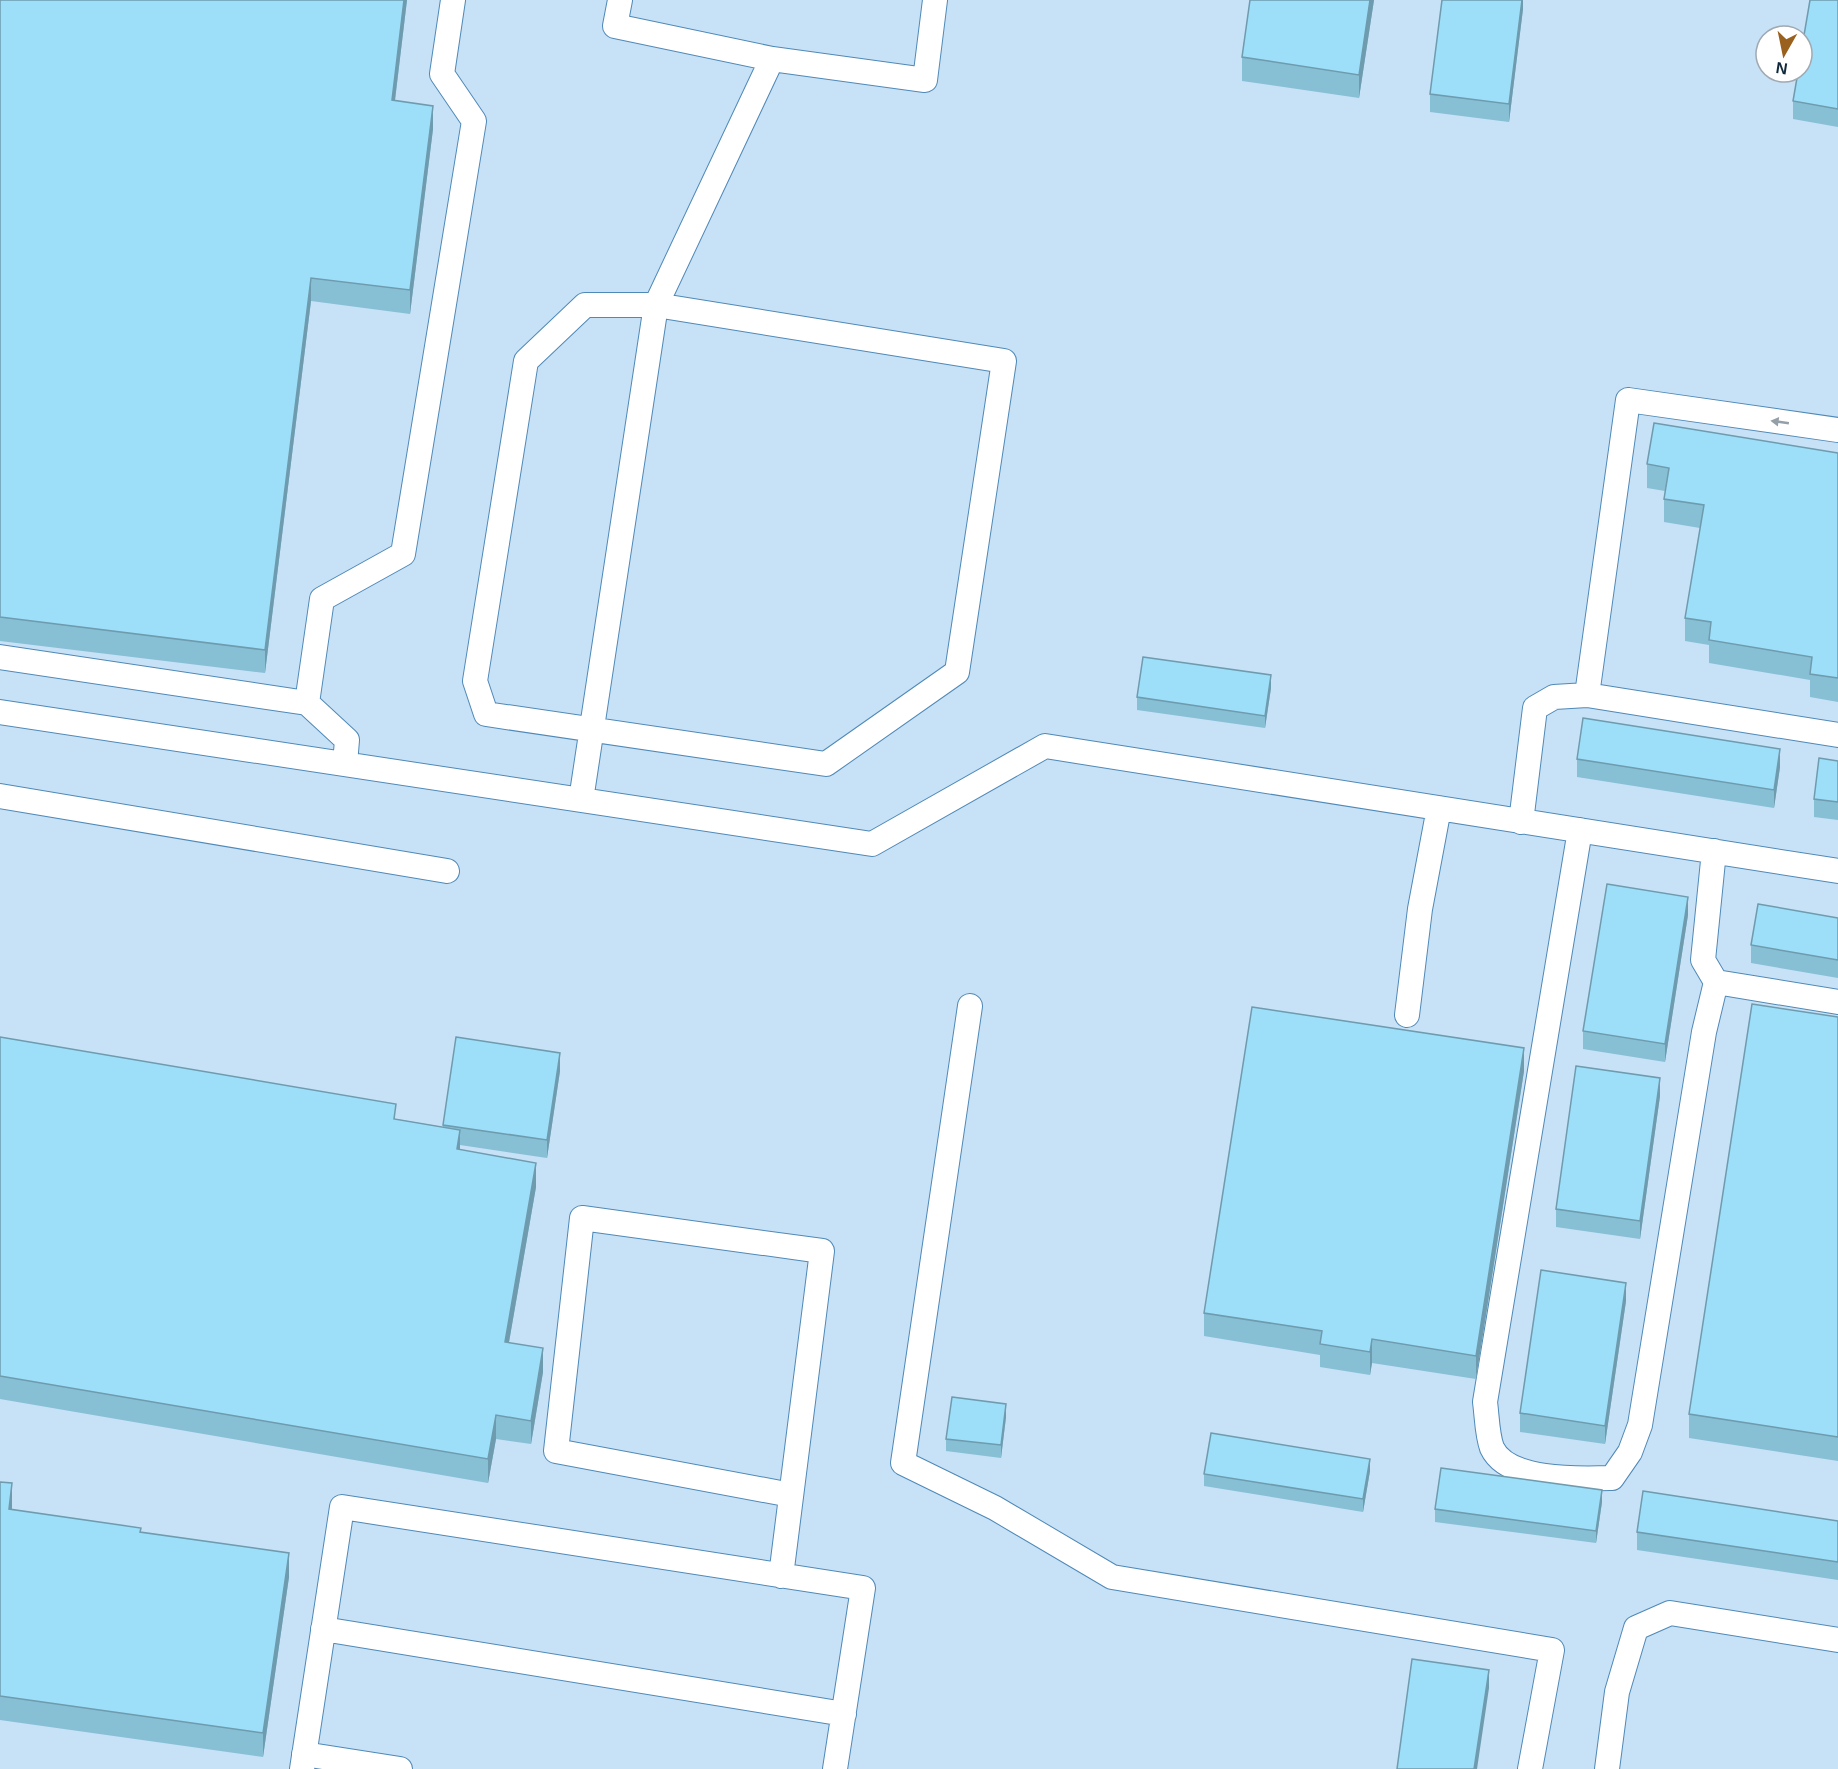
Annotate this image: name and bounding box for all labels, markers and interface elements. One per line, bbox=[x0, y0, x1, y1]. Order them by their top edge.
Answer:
north arrow bbox=[1754, 24, 1814, 84]
text: N bbox=[1775, 59, 1789, 78]
one-way arrow bbox=[1770, 417, 1789, 426]

